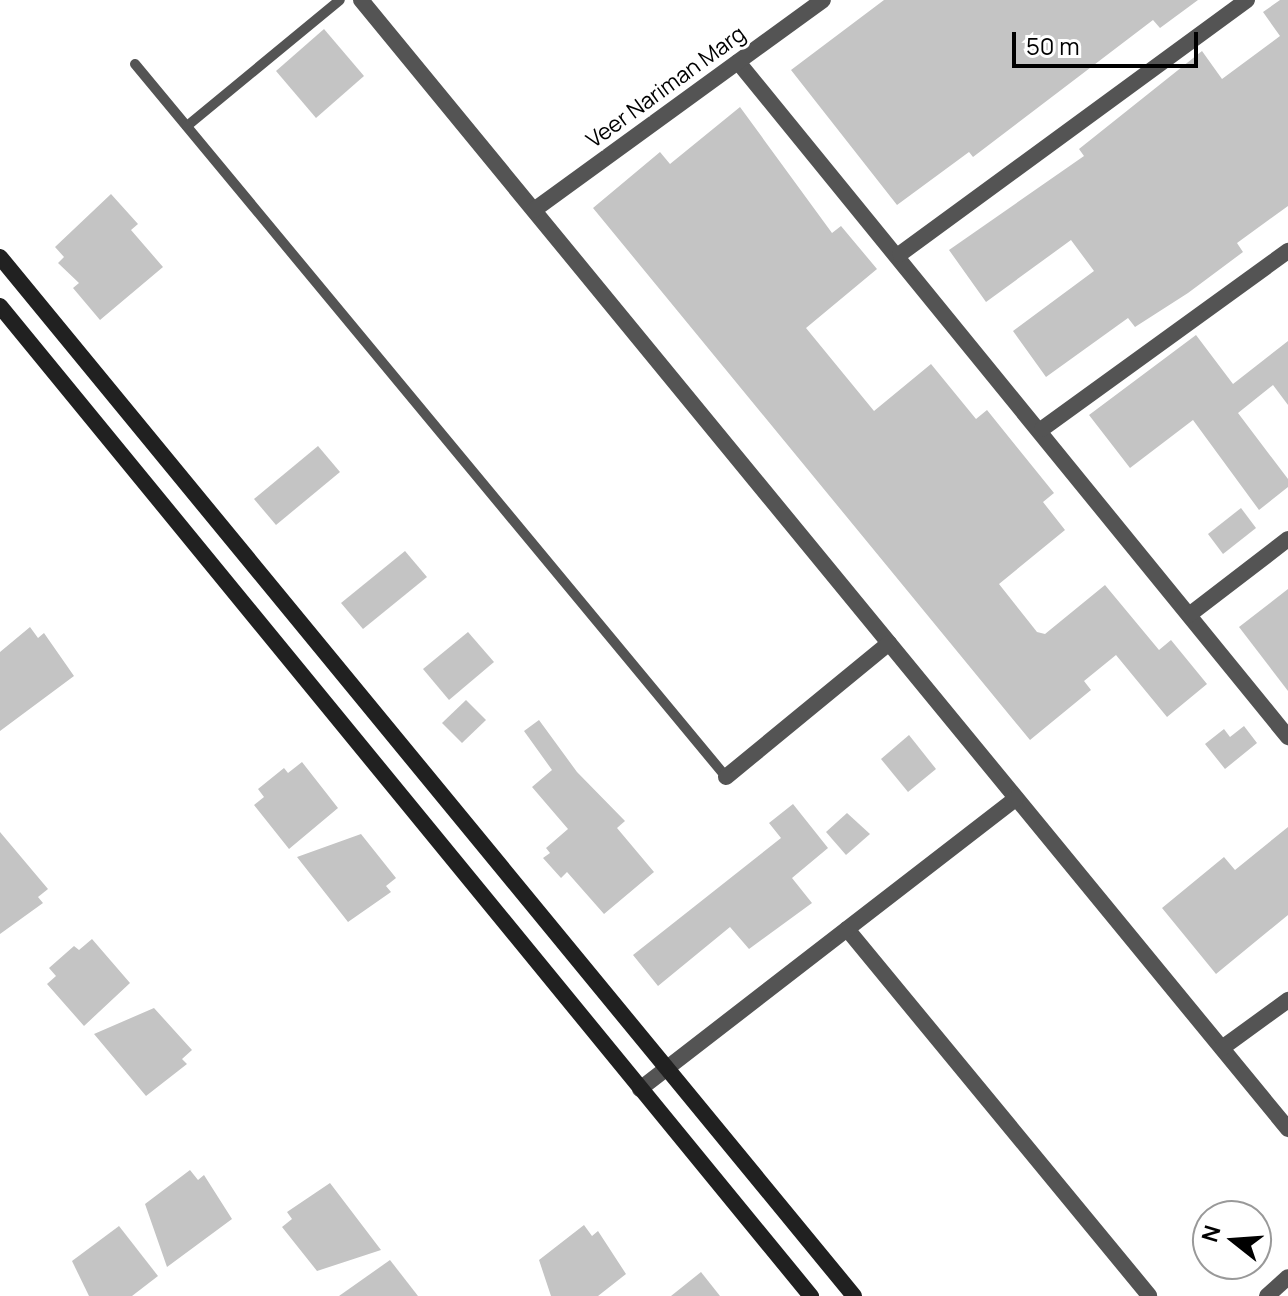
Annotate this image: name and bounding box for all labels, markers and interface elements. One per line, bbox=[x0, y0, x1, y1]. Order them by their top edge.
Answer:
scale bar bbox=[1016, 16, 1202, 66]
street label: Veer Nariman Marg bbox=[581, 21, 751, 153]
text: 50 m bbox=[1026, 29, 1080, 62]
north arrow bbox=[1192, 1200, 1272, 1280]
text: N bbox=[1194, 1222, 1228, 1246]

